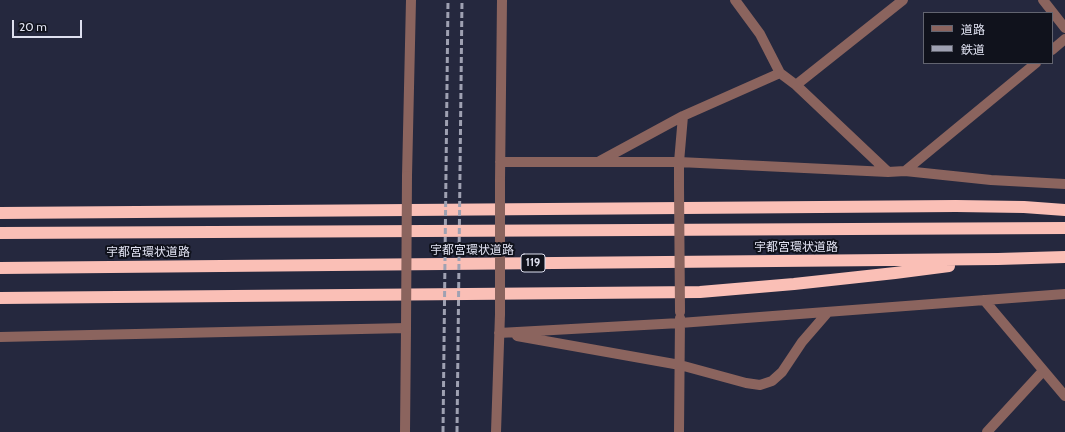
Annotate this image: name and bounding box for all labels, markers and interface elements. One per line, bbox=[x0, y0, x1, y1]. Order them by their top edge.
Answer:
scale bar bbox=[14, 12, 84, 38]
legend bbox=[923, 12, 1053, 64]
text: 20 m bbox=[19, 19, 47, 34]
text: 道路 bbox=[961, 22, 985, 37]
text: 鉄道 bbox=[961, 42, 985, 57]
street label: 宇都宮環状道路 bbox=[754, 240, 838, 254]
street label: 宇都宮環状道路 bbox=[430, 243, 514, 257]
street label: 宇都宮環状道路 bbox=[106, 245, 190, 259]
road number: 119 bbox=[521, 254, 545, 272]

